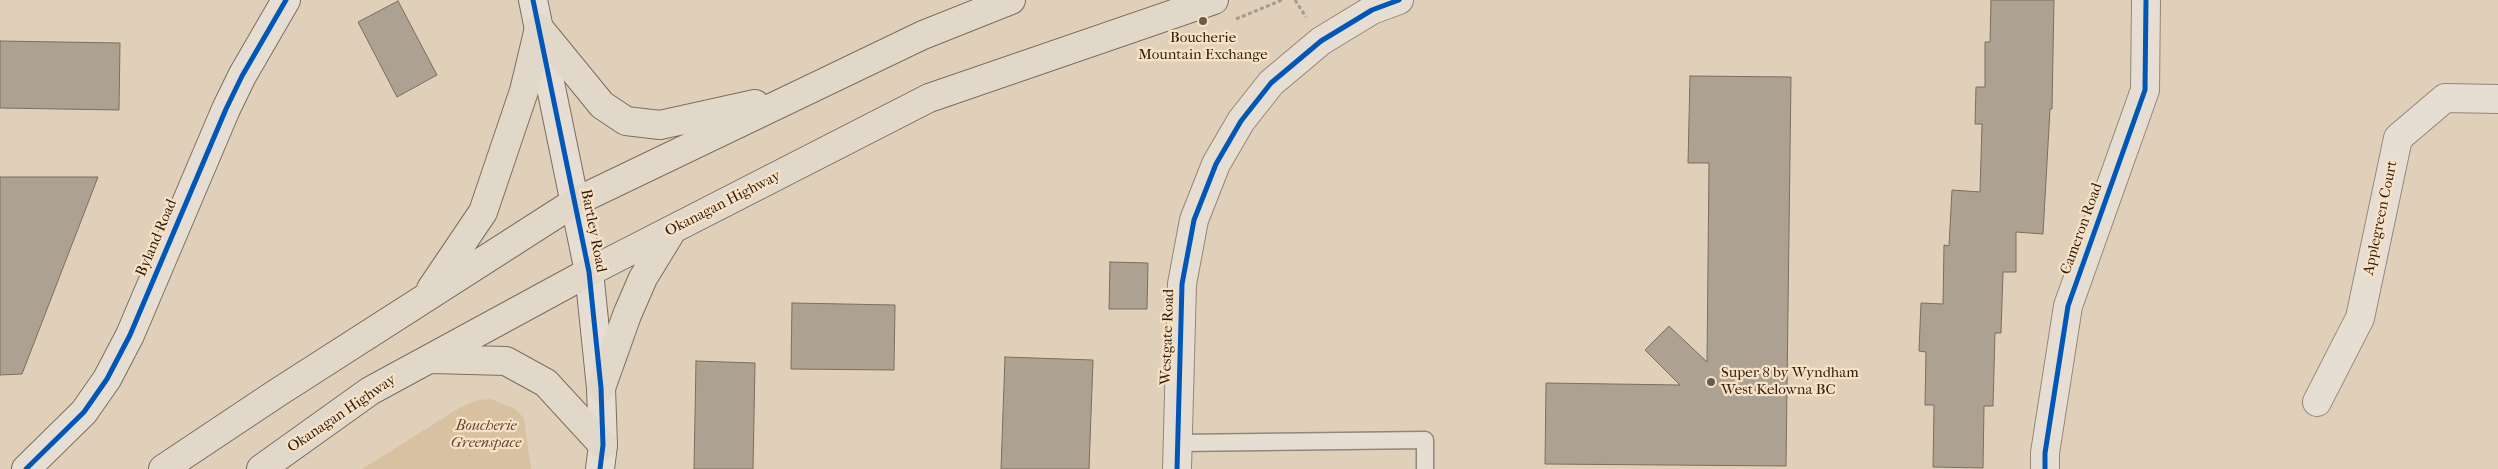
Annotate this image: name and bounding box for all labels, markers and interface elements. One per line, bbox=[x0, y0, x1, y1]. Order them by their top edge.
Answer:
marker: Boucherie Mountain Exchange bbox=[1197, 15, 1209, 27]
place label: Boucherie Mountain Exchange bbox=[1138, 29, 1268, 64]
street label: Applegreen Court bbox=[2360, 159, 2402, 277]
street label: Okanagan Highway bbox=[662, 167, 784, 241]
street label: Cameron Road bbox=[2057, 181, 2107, 277]
street label: Bartley Road bbox=[576, 188, 610, 274]
street label: Byland Road bbox=[133, 197, 181, 279]
street label: Westgate Road bbox=[1157, 289, 1179, 385]
place label: Super 8 by Wyndham West Kelowna BC bbox=[1721, 364, 1859, 399]
street label: Okanagan Highway bbox=[284, 371, 400, 457]
marker: Super 8 by Wyndham West Kelowna BC bbox=[1705, 376, 1717, 388]
park label: Boucherie Greenspace bbox=[451, 417, 521, 452]

